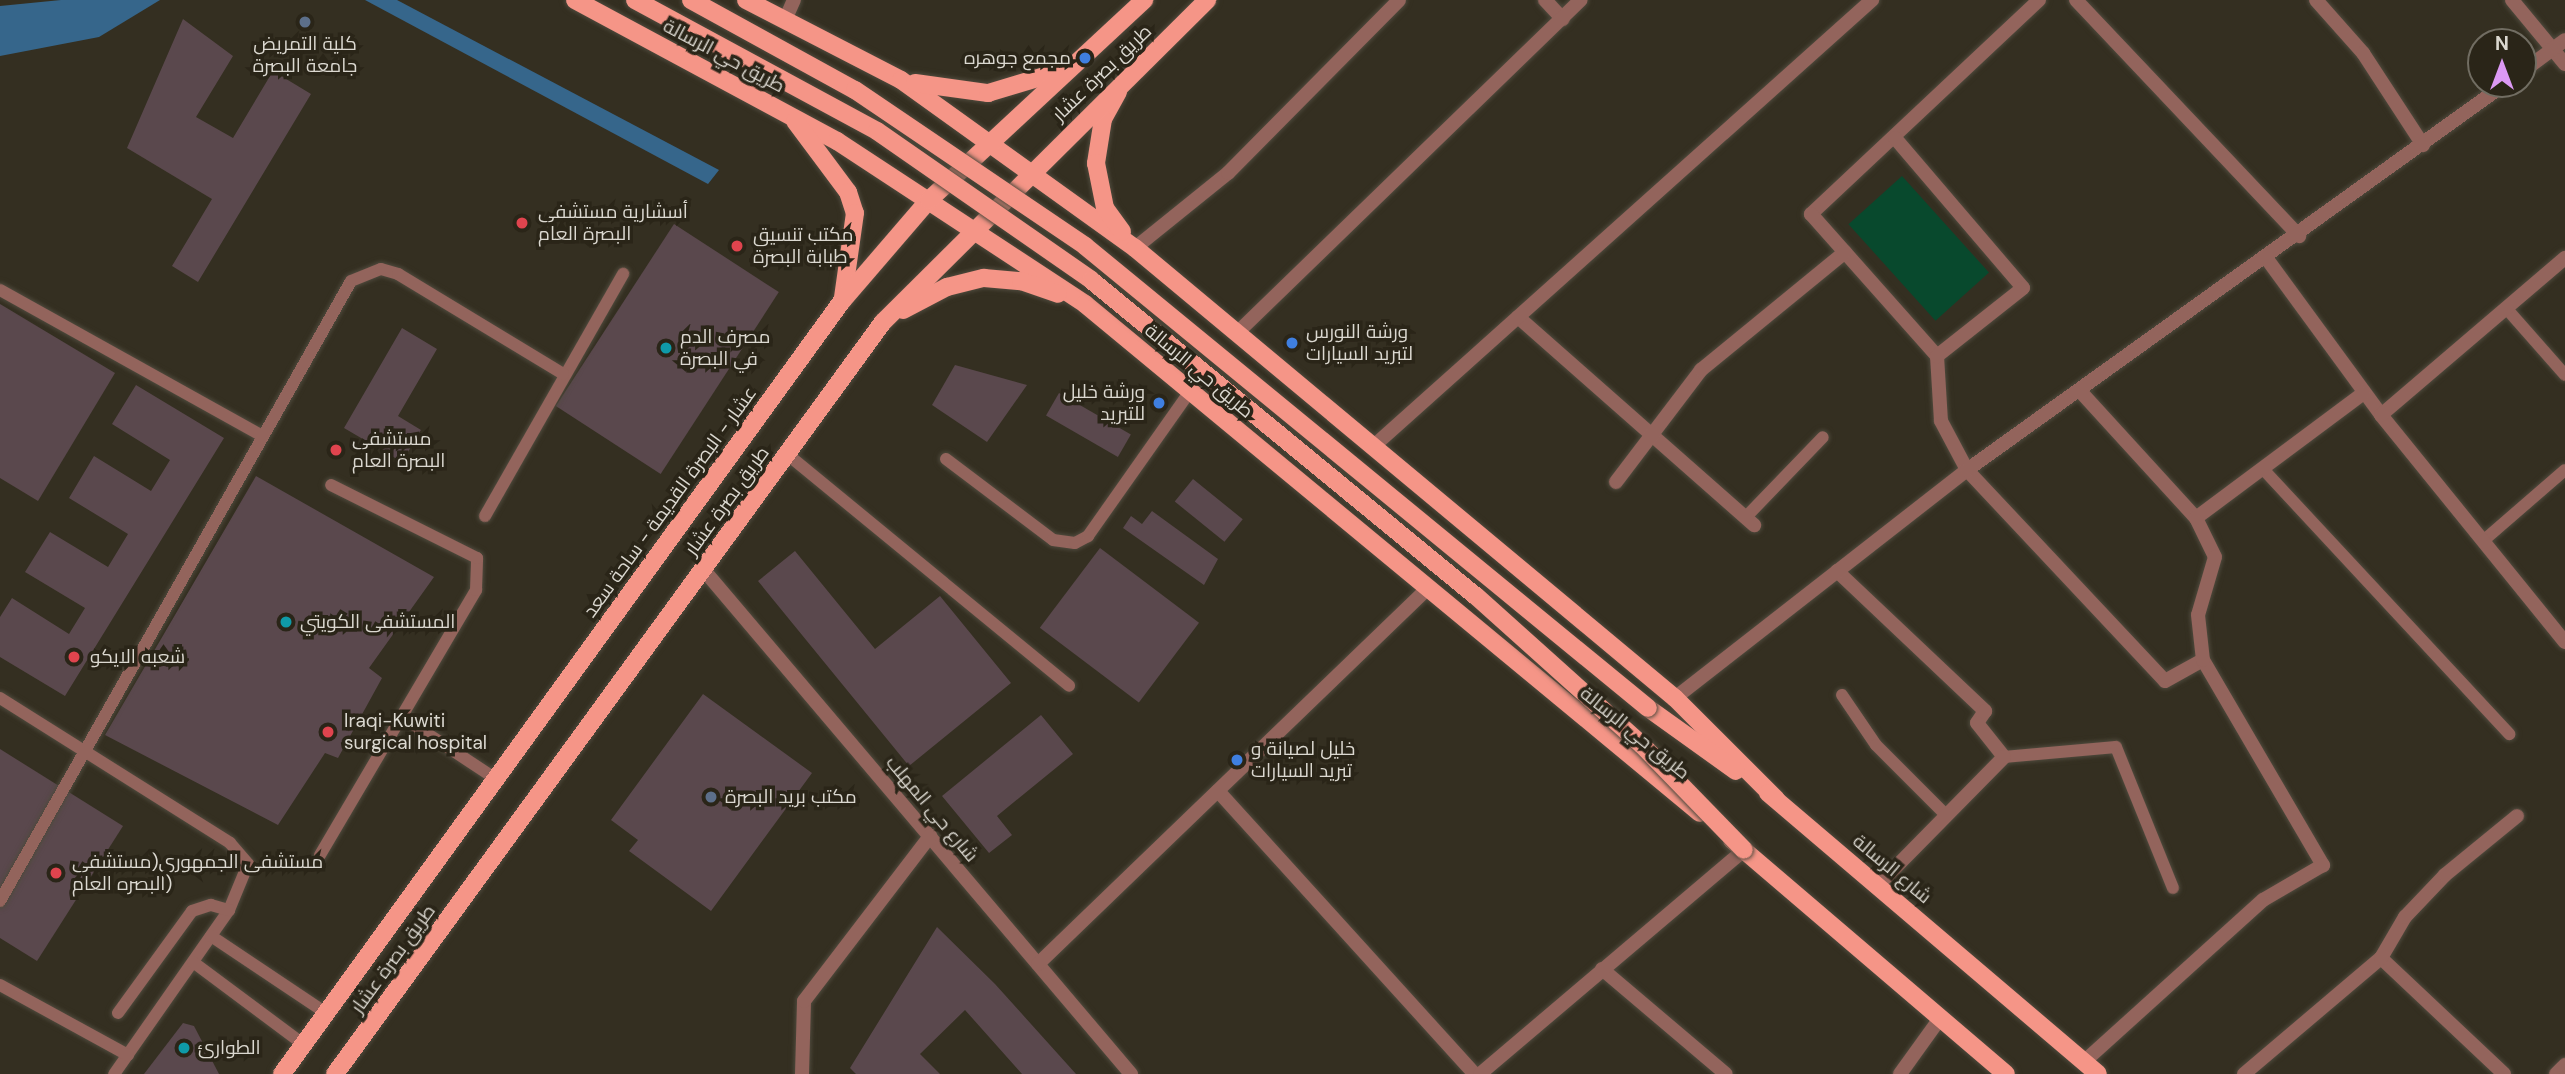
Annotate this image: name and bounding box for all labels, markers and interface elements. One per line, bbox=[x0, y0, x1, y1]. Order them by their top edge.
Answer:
marker: كلية التمريض جامعة البصرة bbox=[297, 14, 313, 30]
street label: طريق حي الرسالة bbox=[659, 14, 789, 98]
street label: طريق بصرة عشار bbox=[1048, 20, 1156, 126]
north arrow bbox=[2467, 28, 2537, 98]
text: N bbox=[2495, 31, 2509, 56]
place label: كلية التمريض جامعة البصرة bbox=[253, 33, 357, 77]
place label: مجمع جوهره bbox=[964, 47, 1071, 69]
marker: مجمع جوهره bbox=[1077, 50, 1093, 66]
place label: أسشارية مستشفى البصرة العام bbox=[538, 201, 688, 245]
marker: أسشارية مستشفى البصرة العام bbox=[512, 213, 532, 233]
place label: مكتب تنسيق طبابة البصرة bbox=[753, 224, 853, 268]
marker: مكتب تنسيق طبابة البصرة bbox=[727, 236, 747, 256]
street label: طريق حي الرسالة bbox=[1140, 319, 1258, 423]
place label: ورشة النورس لتبريد السيارات bbox=[1306, 321, 1413, 365]
place label: مصرف الدم في البصرة bbox=[680, 326, 771, 370]
marker: ورشة النورس لتبريد السيارات bbox=[1284, 335, 1300, 351]
marker: مصرف الدم في البصرة bbox=[658, 340, 674, 356]
place label: ورشة خليل للتبريد bbox=[1063, 381, 1145, 425]
street label: عشار - البصرة القديمة - ساحة سعد bbox=[579, 382, 761, 622]
marker: ورشة خليل للتبريد bbox=[1151, 395, 1167, 411]
place label: مستشفى البصرة العام bbox=[352, 428, 445, 472]
marker: مستشفى البصرة العام bbox=[326, 440, 346, 460]
street label: طريق بصرة عشار bbox=[680, 442, 774, 560]
place label: المستشفى الكويتي bbox=[300, 611, 455, 633]
marker: المستشفى الكويتي bbox=[278, 614, 294, 630]
place label: شعبه الايكو bbox=[90, 646, 185, 668]
marker: شعبه الايكو bbox=[64, 647, 84, 667]
street label: طريق حي الرسالة bbox=[1576, 682, 1694, 784]
place label: Iraqi-Kuwiti surgical hospital bbox=[344, 710, 487, 754]
marker: Iraqi-Kuwiti surgical hospital bbox=[318, 722, 338, 742]
place label: خليل لصيانة و تبريد السيارات bbox=[1251, 738, 1355, 782]
street label: شارع حي المهلب bbox=[881, 751, 983, 867]
marker: خليل لصيانة و تبريد السيارات bbox=[1229, 752, 1245, 768]
place label: مكتب بريد البصرة bbox=[725, 786, 857, 808]
marker: مكتب بريد البصرة bbox=[703, 789, 719, 805]
street label: شارع الرسالة bbox=[1848, 830, 1936, 908]
place label: مستشفى الجمهوري(مستشفى البصره العام) bbox=[72, 851, 323, 895]
marker: مستشفى الجمهوري(مستشفى البصره العام) bbox=[46, 863, 66, 883]
street label: طريق بصرة عشار bbox=[346, 900, 440, 1018]
place label: الطوارئ bbox=[198, 1037, 261, 1059]
marker: الطوارئ bbox=[176, 1040, 192, 1056]

